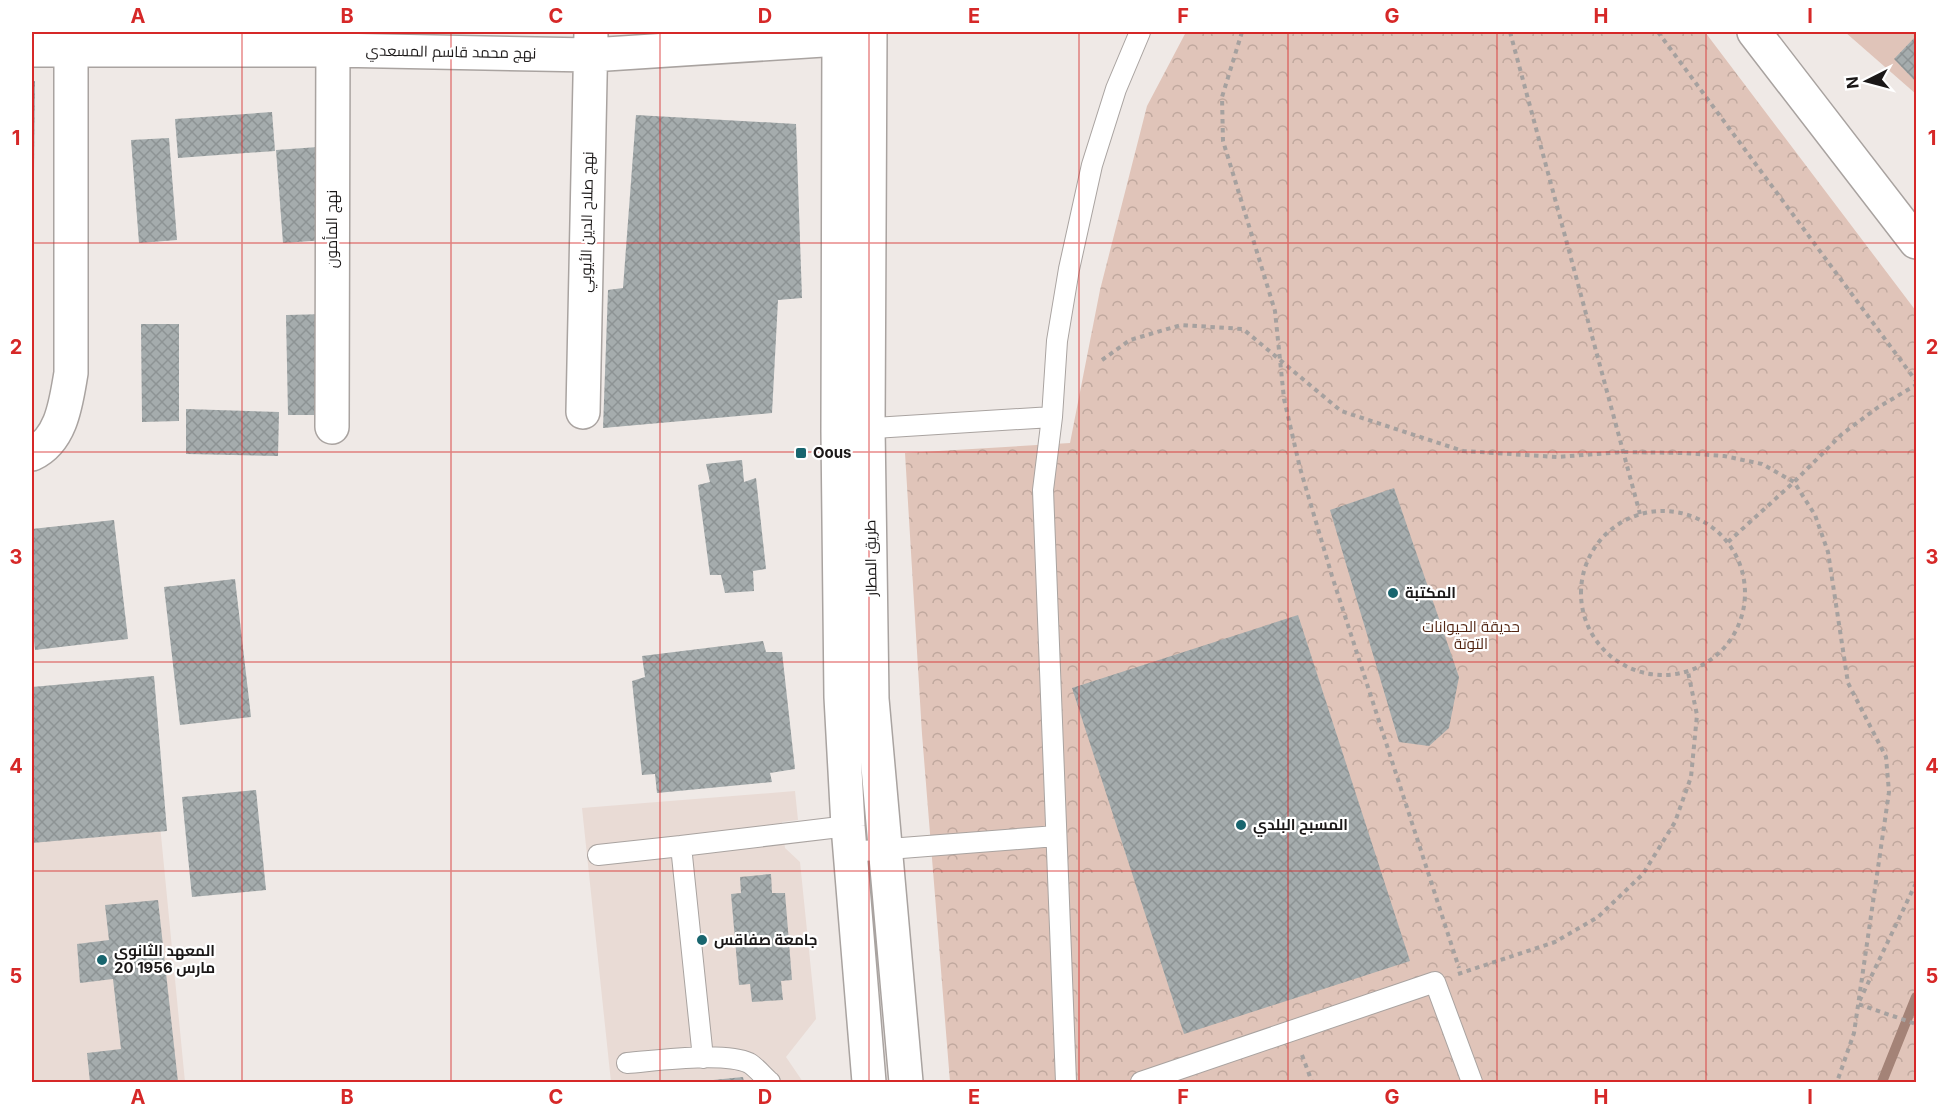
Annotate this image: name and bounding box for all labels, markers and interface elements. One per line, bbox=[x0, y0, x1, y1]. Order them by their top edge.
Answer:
text: A bbox=[131, 4, 146, 28]
text: B bbox=[340, 4, 354, 28]
text: C bbox=[549, 4, 563, 28]
text: D bbox=[758, 4, 772, 28]
text: E bbox=[968, 4, 980, 28]
text: F bbox=[1177, 4, 1189, 28]
text: G bbox=[1384, 4, 1400, 28]
text: H bbox=[1594, 4, 1608, 28]
text: I bbox=[1807, 4, 1813, 28]
street label: نهج محمد قاسم المسعدي bbox=[365, 41, 537, 65]
north arrow bbox=[1837, 51, 1897, 111]
text: N bbox=[1841, 75, 1863, 90]
text: 1 bbox=[12, 126, 20, 150]
text: 1 bbox=[1928, 126, 1936, 150]
street label: نهج صلاح الدين الأيوبي bbox=[576, 151, 600, 293]
street label: نهج المأمون bbox=[322, 190, 343, 268]
text: 2 bbox=[10, 335, 22, 359]
text: 2 bbox=[1926, 335, 1938, 359]
place label: Oous bbox=[813, 443, 852, 462]
marker: Oous bbox=[794, 446, 808, 460]
street label: طريق المطار bbox=[860, 520, 882, 597]
text: 3 bbox=[10, 545, 22, 569]
text: 3 bbox=[1926, 545, 1938, 569]
place label: المكتبة bbox=[1405, 583, 1456, 602]
marker: المكتبة bbox=[1386, 586, 1400, 600]
park label: حديقة الحيوانات التوتة bbox=[1422, 617, 1520, 653]
text: 4 bbox=[9, 754, 23, 778]
text: 4 bbox=[1925, 754, 1939, 778]
place label: المسبح البلدي bbox=[1253, 815, 1348, 837]
marker: المسبح البلدي bbox=[1234, 818, 1248, 832]
place label: جامعة صفاقس bbox=[714, 930, 818, 949]
marker: جامعة صفاقس bbox=[695, 933, 709, 947]
place label: المعهد الثانوي 20 مارس 1956 bbox=[114, 941, 215, 977]
marker: المعهد الثانوي 20 مارس 1956 bbox=[95, 953, 109, 967]
text: 5 bbox=[10, 964, 22, 988]
text: 5 bbox=[1926, 964, 1938, 988]
text: A bbox=[131, 1085, 146, 1109]
text: B bbox=[340, 1085, 354, 1109]
text: C bbox=[549, 1085, 563, 1109]
text: D bbox=[758, 1085, 772, 1109]
text: E bbox=[968, 1085, 980, 1109]
text: F bbox=[1177, 1085, 1189, 1109]
text: G bbox=[1384, 1085, 1400, 1109]
text: H bbox=[1594, 1085, 1608, 1109]
text: I bbox=[1807, 1085, 1813, 1109]

